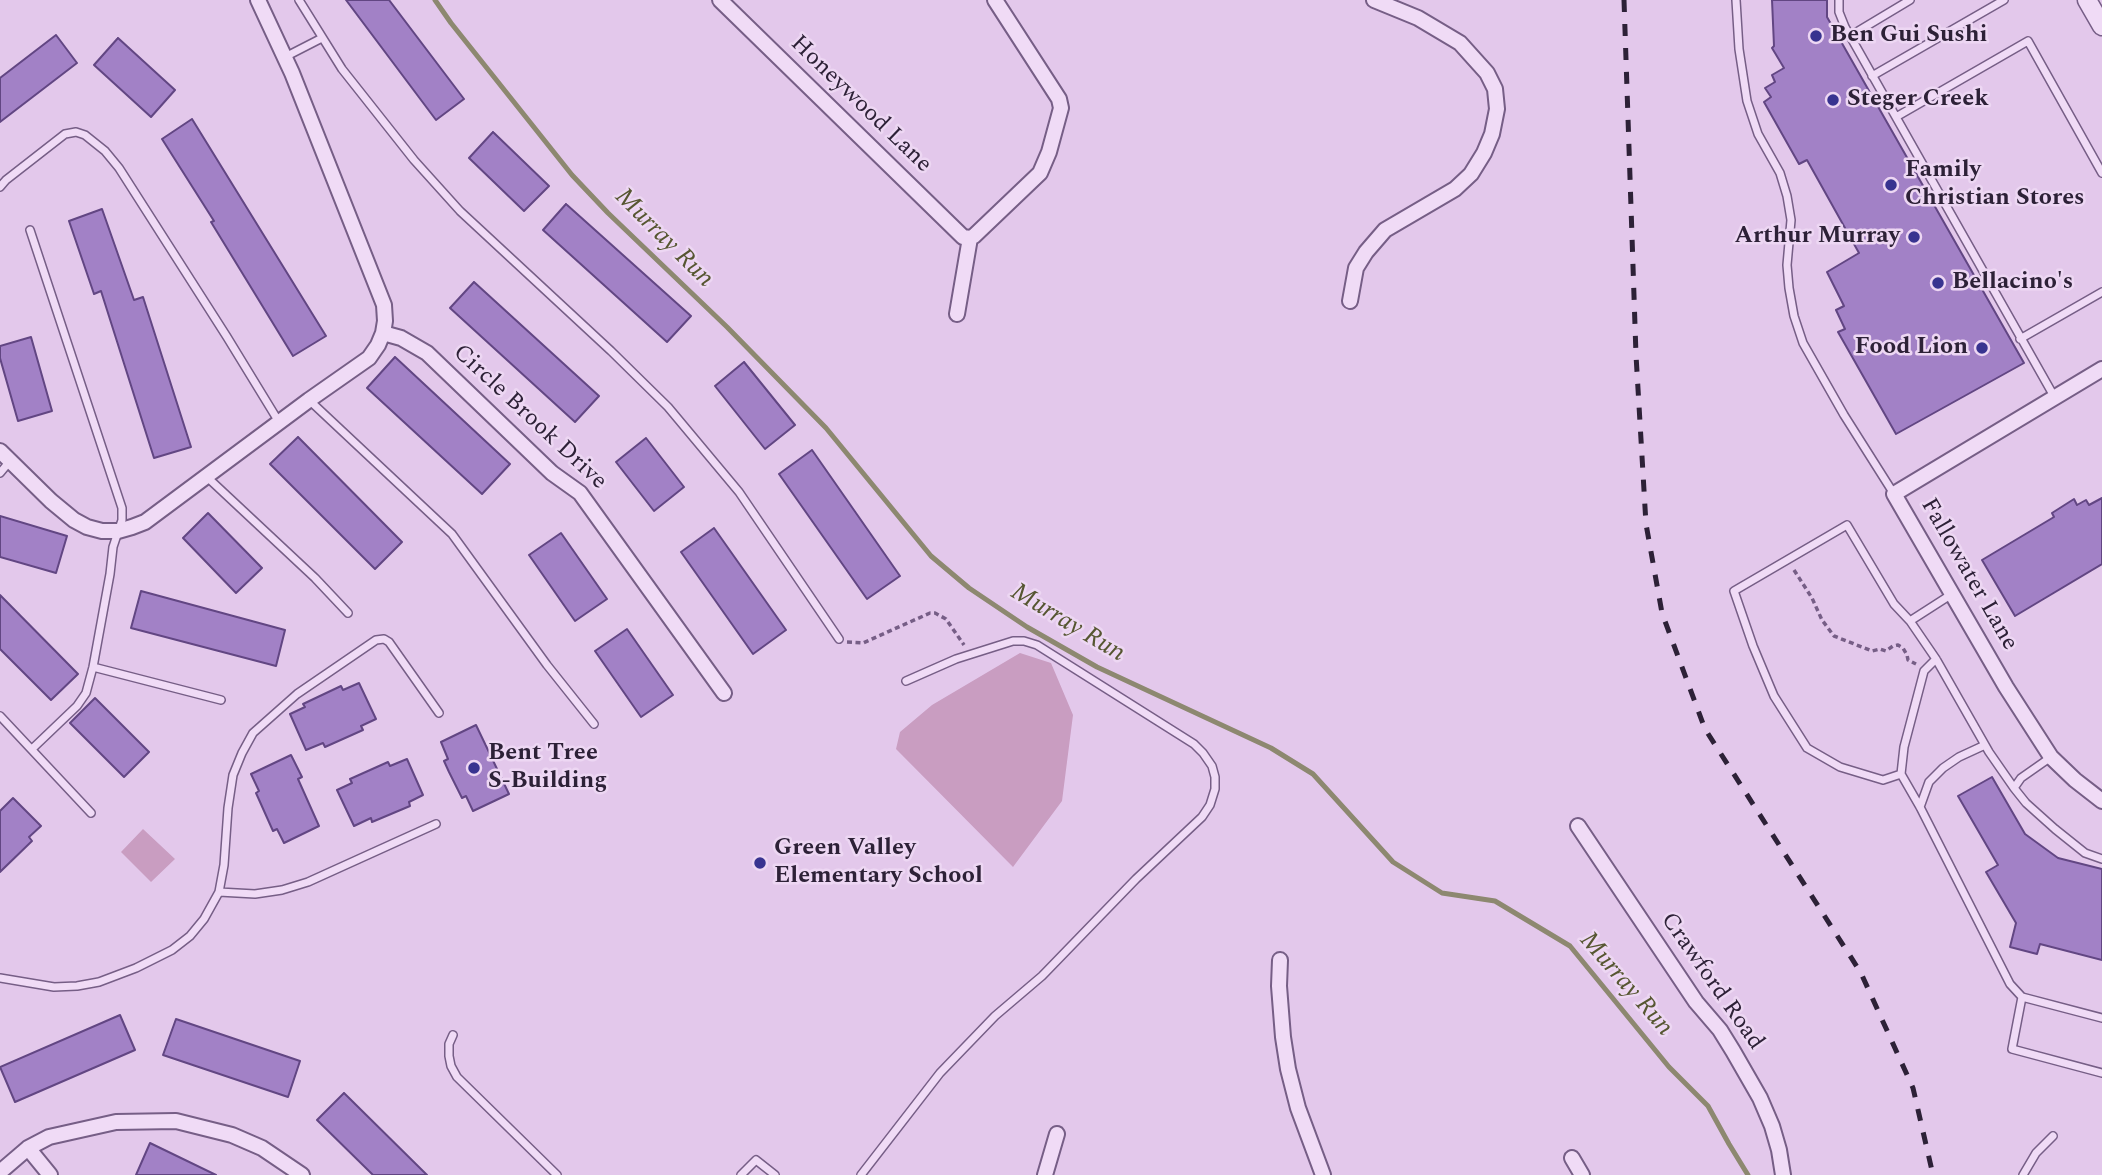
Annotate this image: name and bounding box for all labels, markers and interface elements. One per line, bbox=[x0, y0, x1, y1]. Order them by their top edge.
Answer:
place label: Ben Gui Sushi bbox=[1830, 22, 1988, 50]
marker: Ben Gui Sushi bbox=[1808, 28, 1824, 44]
street label: Honeywood Lane bbox=[783, 30, 937, 180]
place label: Steger Creek bbox=[1847, 86, 1989, 114]
marker: Steger Creek bbox=[1825, 92, 1841, 108]
place label: Family Christian Stores bbox=[1905, 157, 2085, 213]
marker: Family Christian Stores bbox=[1883, 177, 1899, 193]
water label: Murray Run bbox=[607, 183, 719, 295]
place label: Arthur Murray bbox=[1734, 223, 1900, 251]
marker: Arthur Murray bbox=[1906, 229, 1922, 245]
place label: Bellacino's bbox=[1952, 269, 2073, 297]
marker: Bellacino's bbox=[1930, 275, 1946, 291]
place label: Food Lion bbox=[1855, 334, 1968, 362]
street label: Circle Brook Drive bbox=[446, 339, 612, 497]
marker: Food Lion bbox=[1974, 340, 1990, 356]
street label: Fallowater Lane bbox=[1913, 494, 2023, 656]
water label: Murray Run bbox=[1004, 578, 1130, 670]
place label: Bent Tree S-Building bbox=[488, 740, 607, 796]
marker: Bent Tree S-Building bbox=[466, 760, 482, 776]
place label: Green Valley Elementary School bbox=[774, 835, 983, 891]
marker: Green Valley Elementary School bbox=[752, 855, 768, 871]
street label: Crawford Road bbox=[1653, 908, 1769, 1056]
water label: Murray Run bbox=[1571, 926, 1679, 1044]

